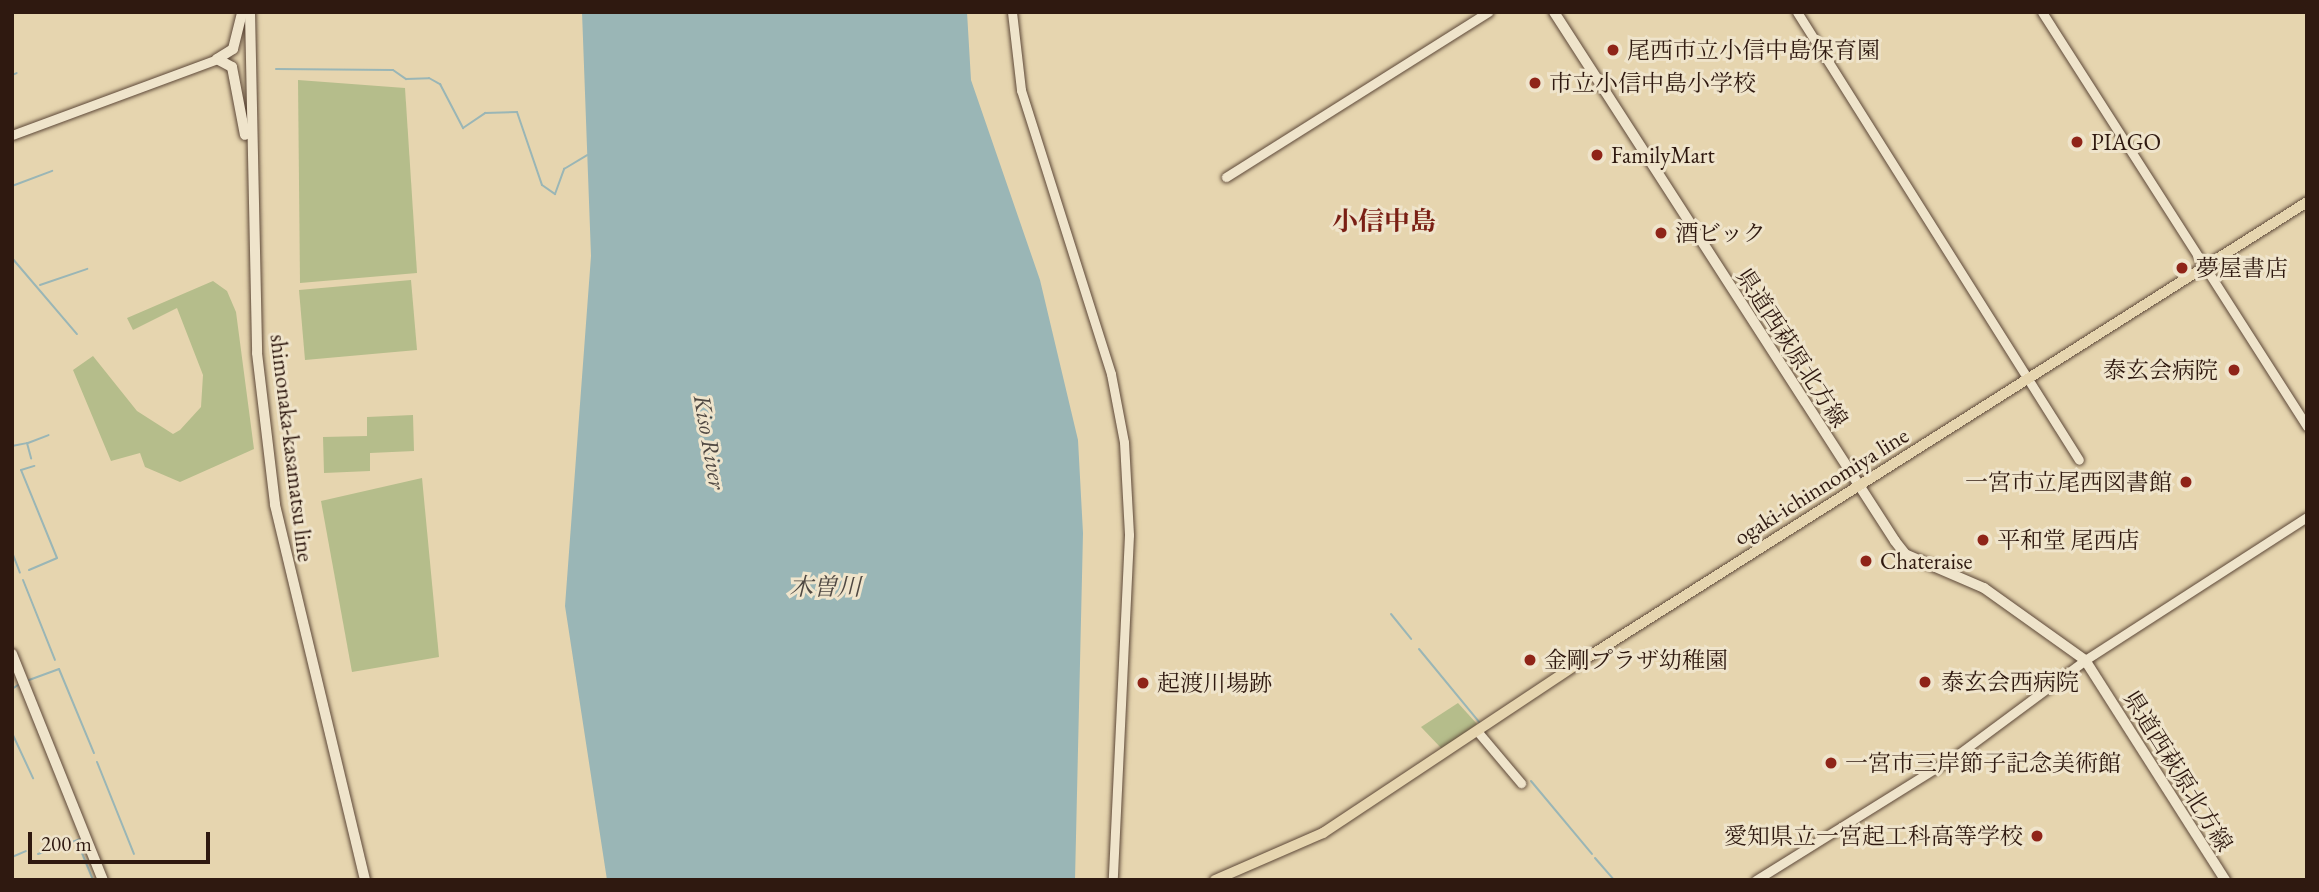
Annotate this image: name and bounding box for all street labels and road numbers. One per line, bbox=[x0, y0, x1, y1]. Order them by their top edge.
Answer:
street label: 県道西萩原北方線 bbox=[1730, 263, 1854, 433]
street label: shimonaka-kasamatsu line bbox=[264, 333, 320, 563]
street label: ogaki-ichinnomiya line bbox=[1729, 421, 1913, 551]
street label: 県道西萩原北方線 bbox=[2118, 686, 2238, 856]

